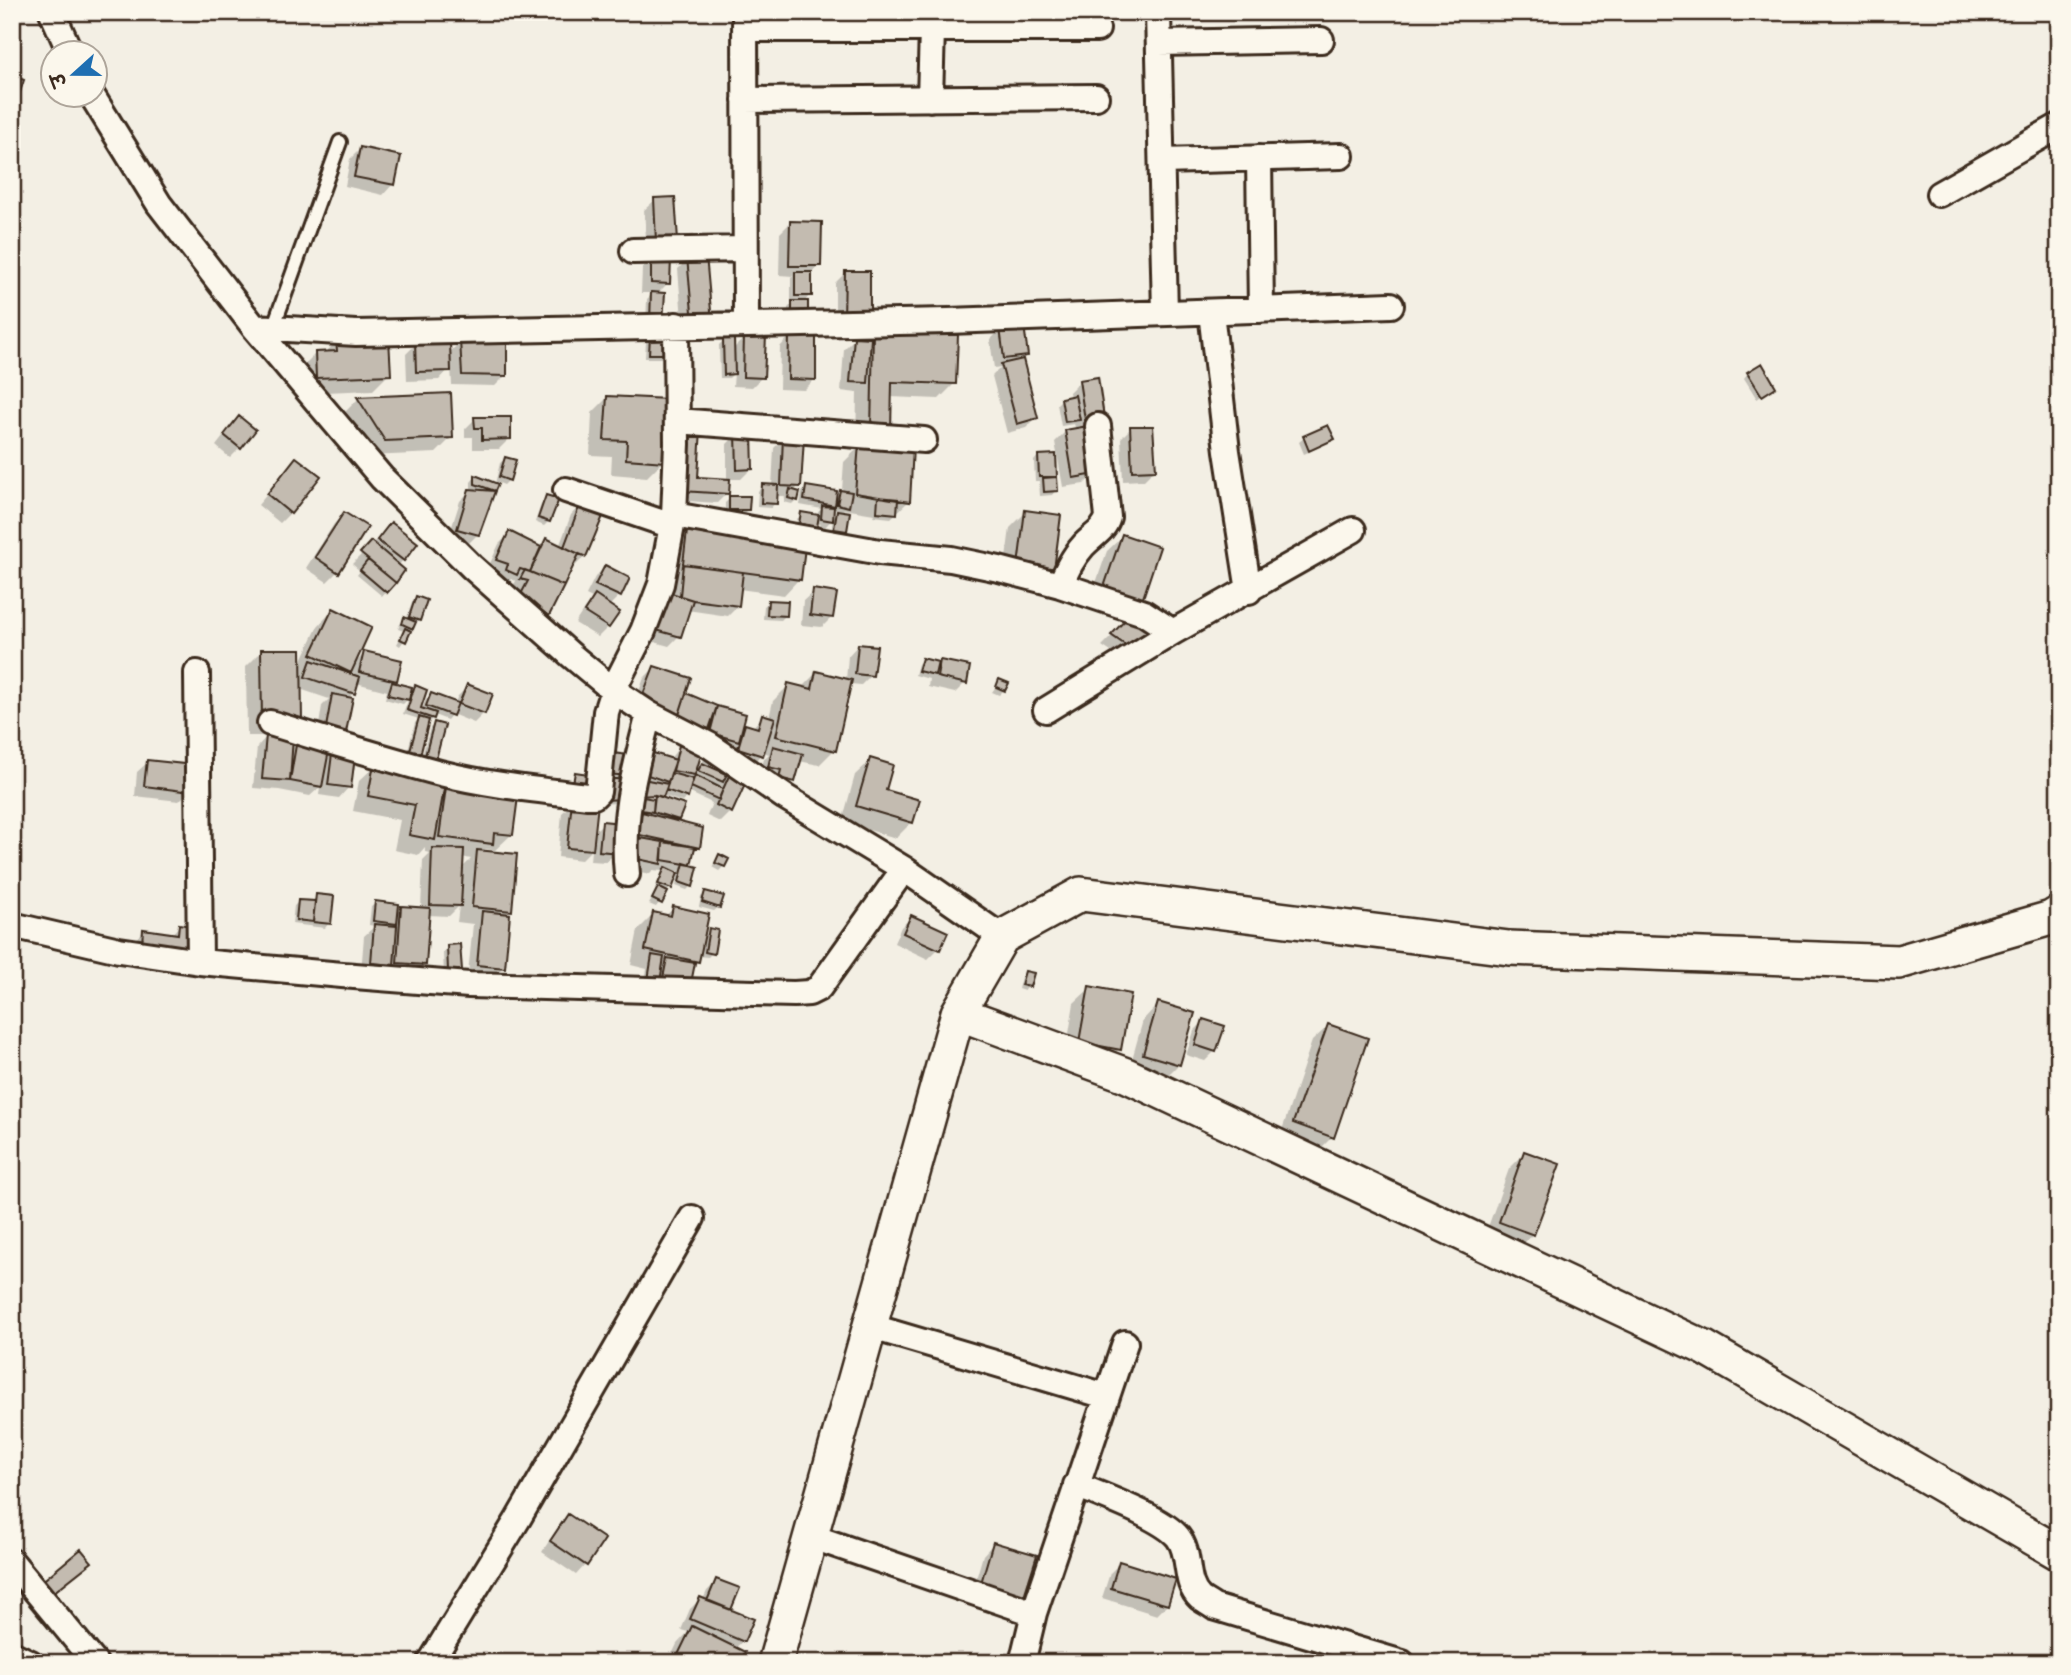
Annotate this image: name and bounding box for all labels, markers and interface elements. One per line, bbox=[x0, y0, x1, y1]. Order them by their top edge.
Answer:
north arrow bbox=[38, 38, 108, 108]
text: उ bbox=[45, 67, 74, 92]

